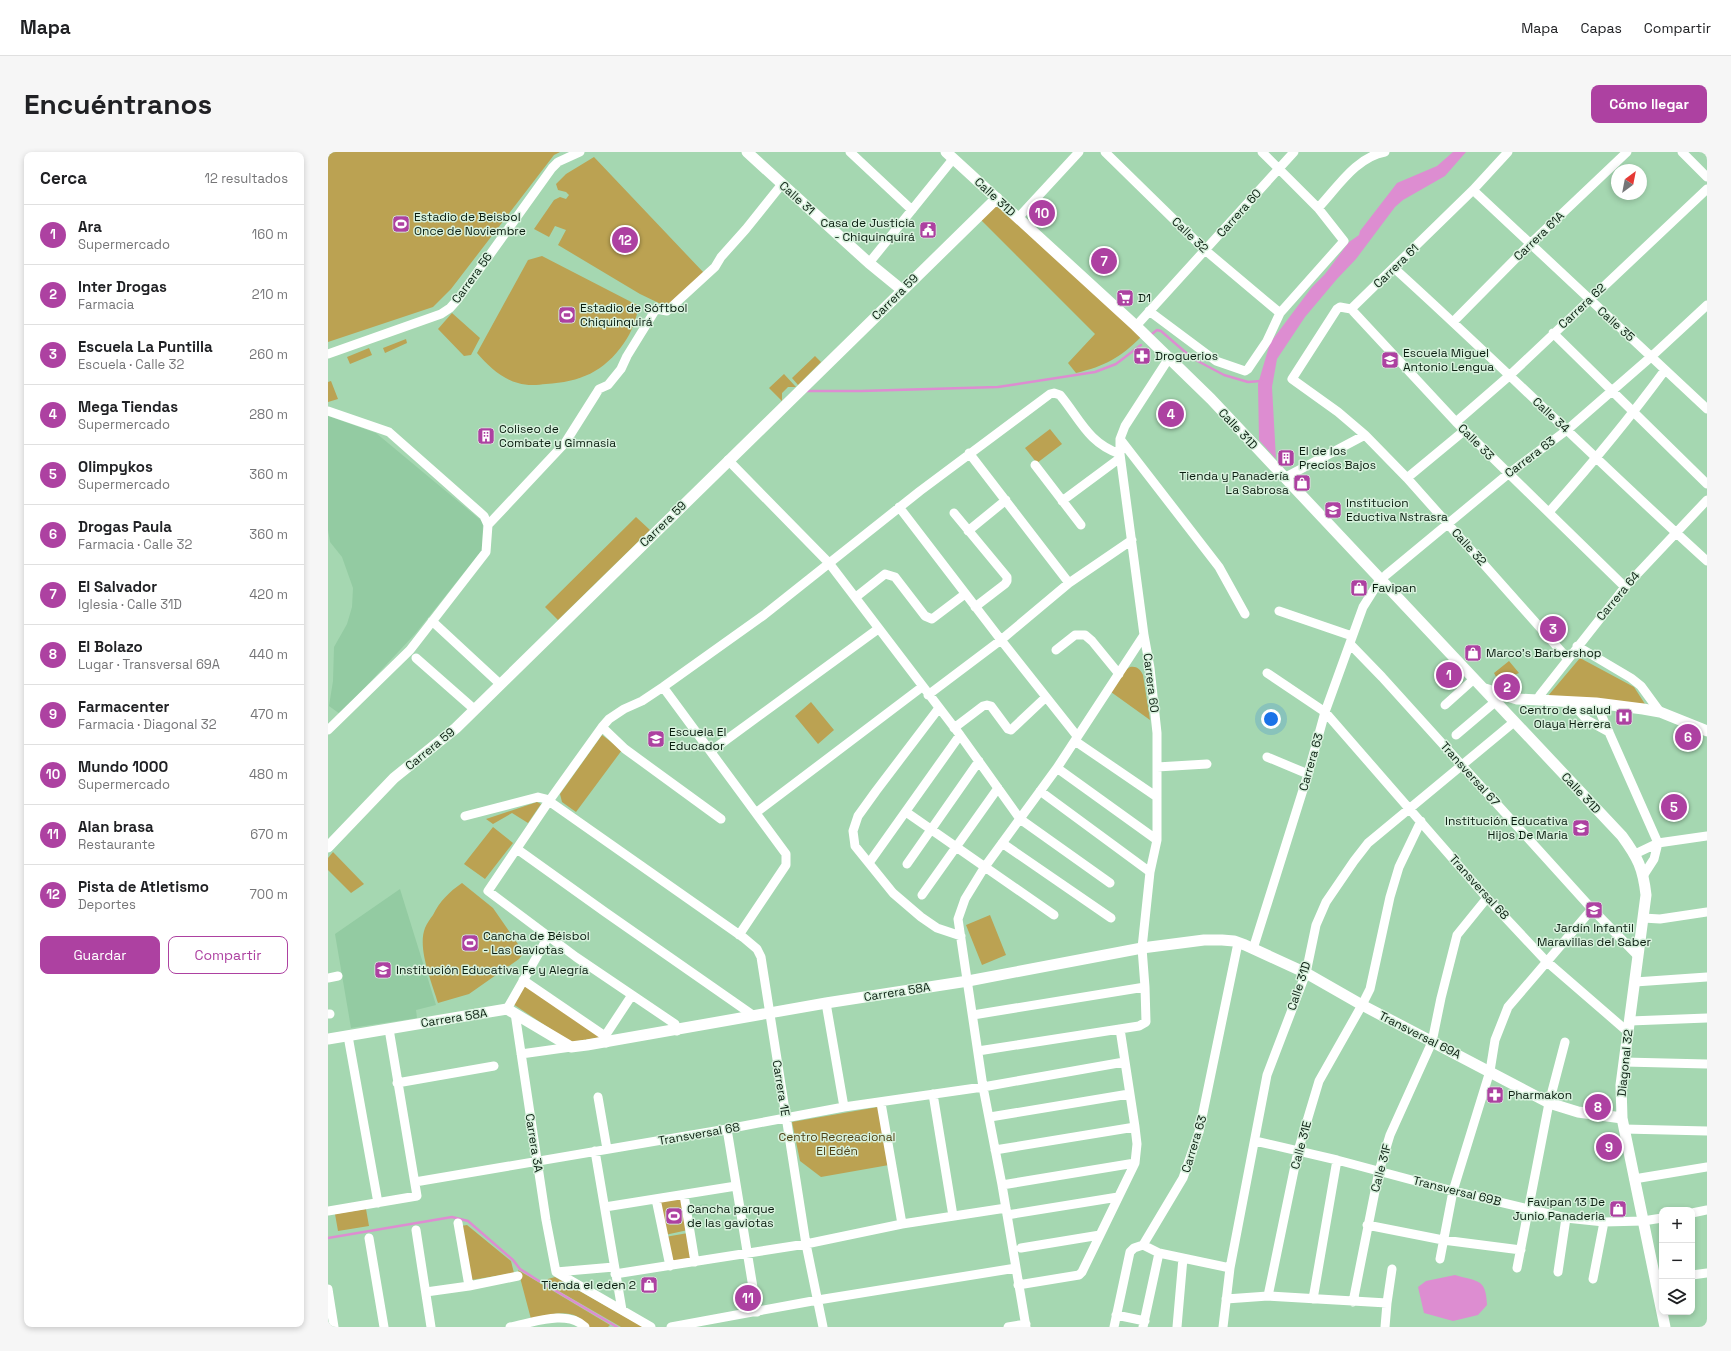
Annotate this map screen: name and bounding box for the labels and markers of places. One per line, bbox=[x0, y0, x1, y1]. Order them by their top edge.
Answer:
pin: 10 bbox=[1029, 198, 1055, 228]
place label: Estadio de Beisbol Once de Noviembre bbox=[414, 209, 526, 239]
sports icon: Estadio de Beisbol Once de Noviembre bbox=[391, 214, 411, 234]
place label: Casa de Justicia - Chiquinquirá bbox=[820, 215, 915, 245]
public building icon: Casa de Justicia - Chiquinquirá bbox=[918, 220, 938, 240]
pin: 12 bbox=[612, 225, 638, 255]
pin: 7 bbox=[1091, 246, 1117, 276]
supermarket icon: D1 bbox=[1115, 288, 1135, 308]
place label: D1 bbox=[1138, 290, 1151, 306]
place label: Estadio de Sóftbol Chiquinquirá bbox=[580, 300, 687, 330]
sports icon: Estadio de Sóftbol Chiquinquirá bbox=[557, 305, 577, 325]
place label: Escuela Miguel Antonio Lengua bbox=[1403, 345, 1494, 375]
pharmacy icon: Droguerios bbox=[1132, 346, 1152, 366]
place label: Droguerios bbox=[1155, 348, 1218, 364]
school or university icon: Escuela Miguel Antonio Lengua bbox=[1380, 350, 1400, 370]
pin: 4 bbox=[1158, 399, 1184, 429]
place label: Coliseo de Combate y Gimnasia bbox=[499, 421, 616, 451]
building icon: Coliseo de Combate y Gimnasia bbox=[476, 426, 496, 446]
place label: El de los Precios Bajos bbox=[1299, 443, 1376, 473]
building icon: El de los Precios Bajos bbox=[1276, 448, 1296, 468]
place label: Tienda y Panadería La Sabrosa bbox=[1179, 468, 1289, 498]
shop icon: Tienda y Panadería La Sabrosa bbox=[1292, 473, 1312, 493]
place label: Institucion Eductiva Nstrasra bbox=[1346, 495, 1448, 525]
school or university icon: Institucion Eductiva Nstrasra bbox=[1323, 500, 1343, 520]
shop icon: Favipan bbox=[1349, 578, 1369, 598]
place label: Favipan bbox=[1372, 580, 1416, 596]
pin: 3 bbox=[1540, 614, 1566, 644]
shop icon: Marco's Barbershop bbox=[1463, 643, 1483, 663]
place label: Marco's Barbershop bbox=[1486, 645, 1602, 661]
pin: 1 bbox=[1436, 660, 1462, 690]
pin: 2 bbox=[1494, 672, 1520, 702]
place label: Centro de salud Olaya Herrera bbox=[1520, 702, 1611, 732]
hospital icon: Centro de salud Olaya Herrera bbox=[1614, 707, 1634, 727]
pin: 6 bbox=[1675, 722, 1701, 752]
place label: Escuela El Educador bbox=[669, 724, 726, 754]
school or university icon: Escuela El Educador bbox=[646, 729, 666, 749]
pin: 5 bbox=[1661, 792, 1687, 822]
place label: Institución Educativa Hijos De Maria bbox=[1445, 813, 1568, 843]
school or university icon: Institución Educativa Hijos De Maria bbox=[1571, 818, 1591, 838]
school or university icon: Jardín Infantil Maravillas del Saber bbox=[1584, 900, 1604, 920]
place label: Jardín Infantil Maravillas del Saber bbox=[1537, 920, 1652, 950]
place label: Cancha de Béisbol - Las Gaviotas bbox=[483, 928, 590, 958]
sports icon: Cancha de Béisbol - Las Gaviotas bbox=[460, 933, 480, 953]
school or university icon: Institución Educativa Fe y Alegría bbox=[373, 960, 393, 980]
place label: Institución Educativa Fe y Alegría bbox=[396, 962, 589, 978]
pharmacy icon: Pharmakon bbox=[1485, 1085, 1505, 1105]
place label: Pharmakon bbox=[1508, 1087, 1572, 1103]
pin: 8 bbox=[1585, 1092, 1611, 1122]
pin: 9 bbox=[1596, 1132, 1622, 1162]
place label: Favipan 13 De Junio Panaderia bbox=[1513, 1194, 1605, 1224]
shop icon: Favipan 13 De Junio Panaderia bbox=[1608, 1199, 1628, 1219]
place label: Cancha parque de las gaviotas bbox=[687, 1201, 775, 1231]
sports icon: Cancha parque de las gaviotas bbox=[664, 1206, 684, 1226]
shop icon: Tienda el eden 2 bbox=[639, 1275, 659, 1295]
place label: Tienda el eden 2 bbox=[541, 1277, 636, 1293]
pin: 11 bbox=[735, 1283, 761, 1313]

